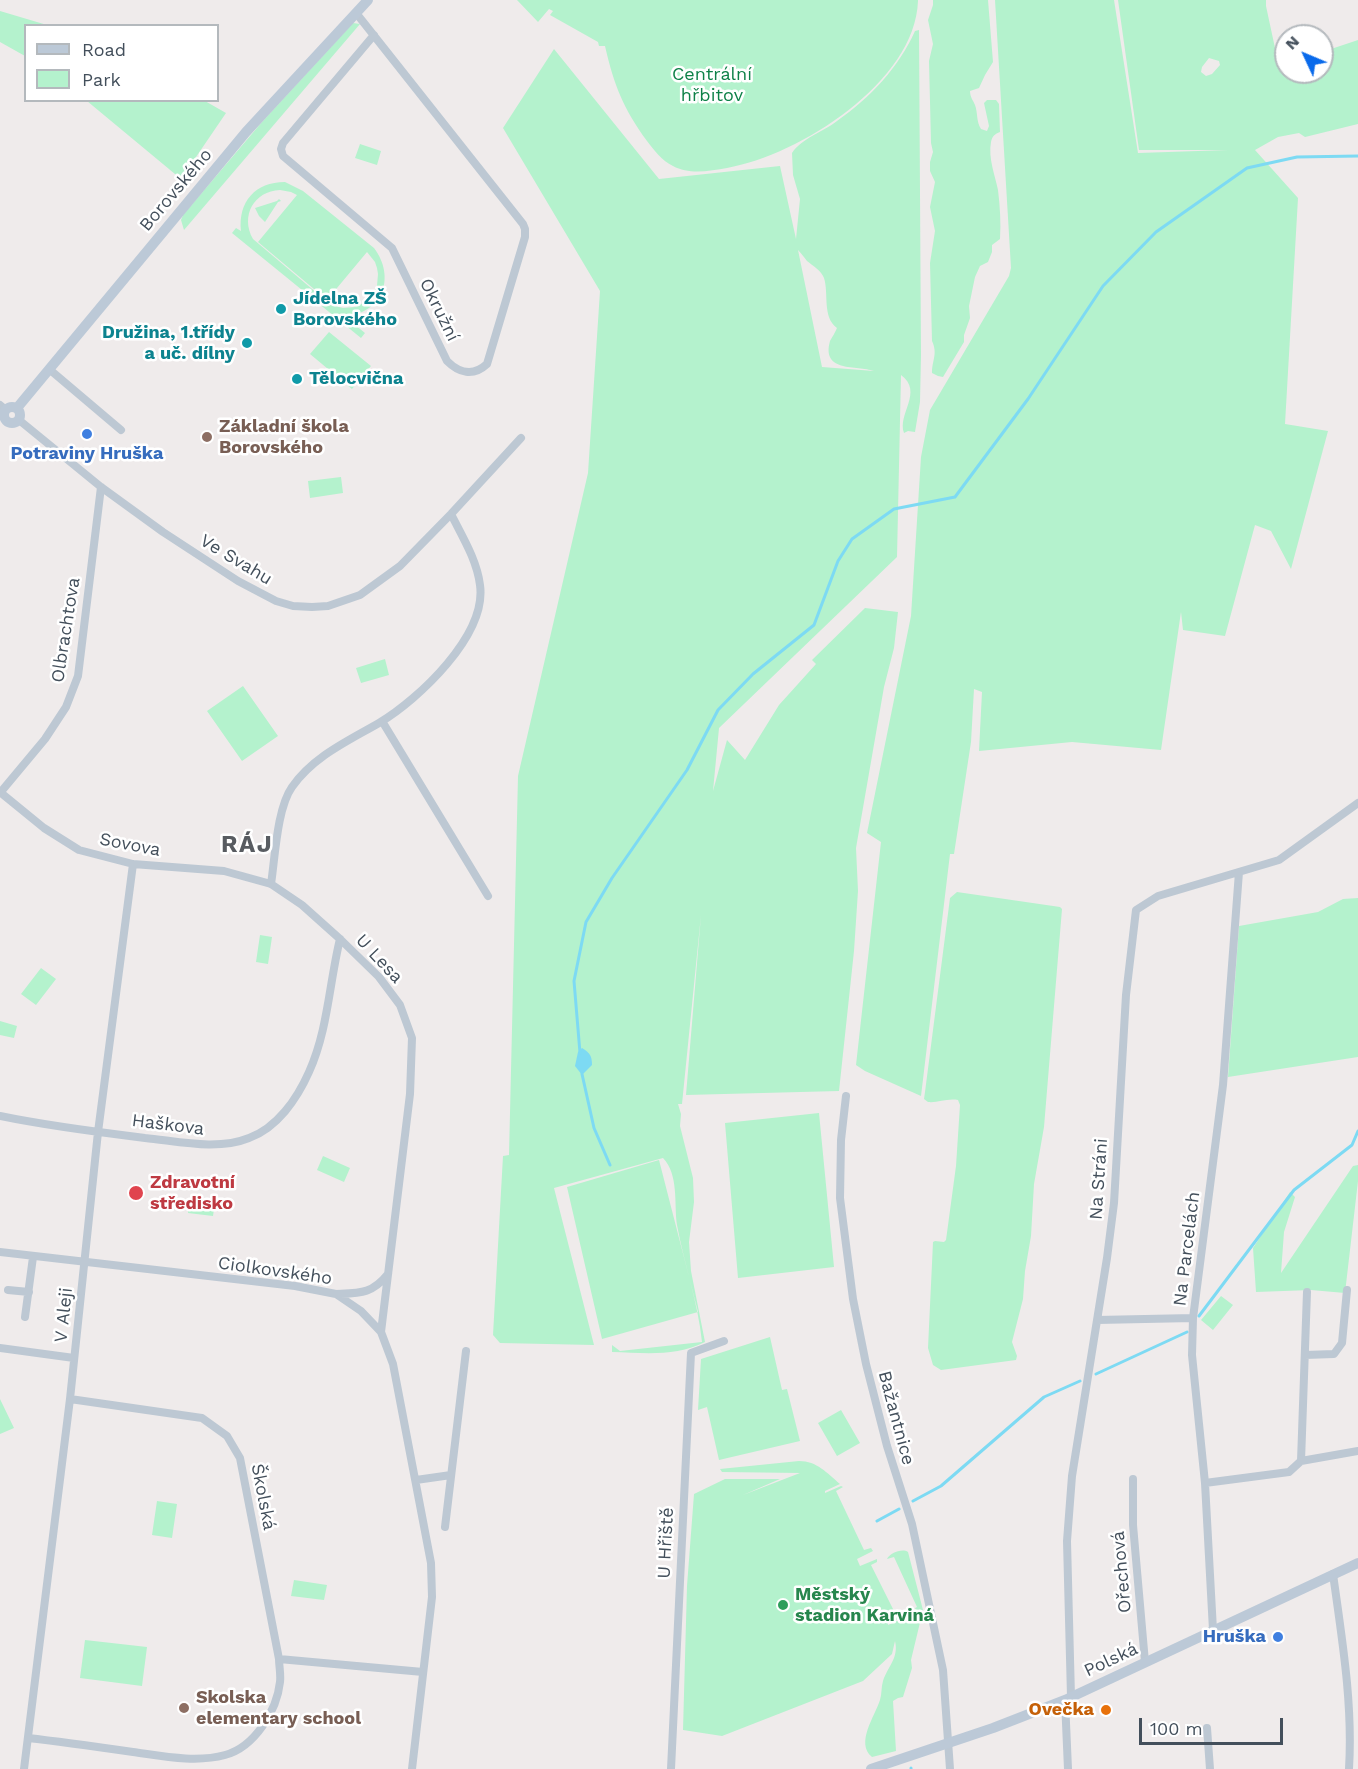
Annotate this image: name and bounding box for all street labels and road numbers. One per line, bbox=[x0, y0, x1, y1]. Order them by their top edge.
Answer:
street label: Borovského bbox=[135, 144, 217, 236]
street label: Okružní bbox=[414, 275, 464, 345]
street label: Ve Svahu bbox=[196, 530, 276, 590]
street label: Olbrachtova bbox=[47, 576, 85, 684]
street label: Sovova bbox=[98, 829, 162, 861]
street label: U Lesa bbox=[351, 930, 407, 988]
street label: Haškova bbox=[131, 1110, 205, 1140]
street label: Na Stráni bbox=[1085, 1137, 1113, 1221]
street label: Na Parcelách bbox=[1169, 1191, 1205, 1307]
street label: Ciolkovského bbox=[217, 1252, 333, 1290]
street label: V Aleji bbox=[50, 1286, 78, 1344]
street label: Bažantnice bbox=[873, 1369, 919, 1467]
street label: Školská bbox=[246, 1462, 280, 1532]
street label: U Hřiště bbox=[653, 1507, 679, 1579]
street label: Ořechová bbox=[1108, 1530, 1136, 1614]
street label: Polská bbox=[1081, 1638, 1141, 1682]

